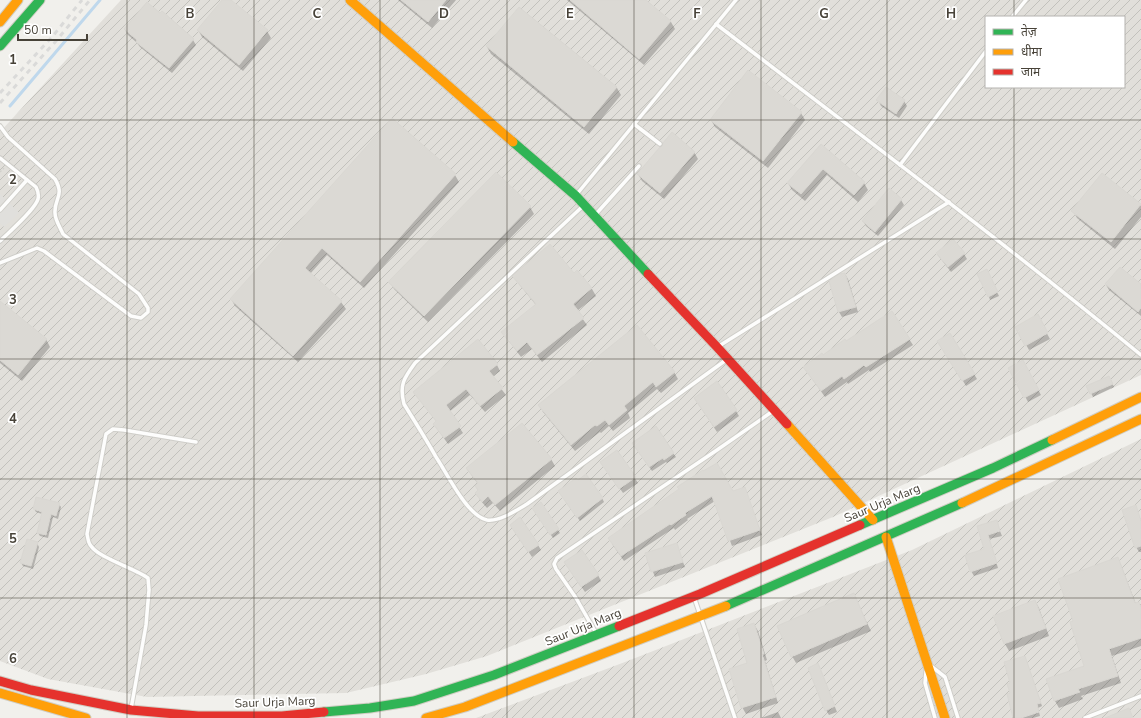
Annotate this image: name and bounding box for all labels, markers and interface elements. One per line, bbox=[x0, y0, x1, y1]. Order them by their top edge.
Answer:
text: B bbox=[186, 5, 195, 23]
text: C bbox=[313, 5, 322, 23]
text: D bbox=[439, 5, 449, 23]
text: E bbox=[566, 5, 574, 23]
text: F bbox=[693, 5, 701, 23]
text: G bbox=[819, 5, 829, 23]
text: H bbox=[946, 5, 956, 23]
scale bar bbox=[18, 16, 87, 42]
legend bbox=[985, 16, 1125, 88]
text: 50 m bbox=[24, 22, 52, 38]
text: तेज़ bbox=[1021, 24, 1038, 40]
text: धीमा bbox=[1021, 44, 1043, 60]
text: 1 bbox=[9, 51, 17, 69]
text: जाम bbox=[1021, 64, 1041, 80]
text: 2 bbox=[9, 171, 17, 189]
text: 3 bbox=[9, 291, 17, 309]
text: 4 bbox=[9, 410, 17, 428]
street label: Saur Urja Marg bbox=[842, 480, 922, 526]
text: 5 bbox=[9, 530, 17, 548]
street label: Saur Urja Marg bbox=[542, 604, 624, 650]
text: 6 bbox=[9, 650, 17, 668]
street label: Saur Urja Marg bbox=[234, 693, 316, 711]

